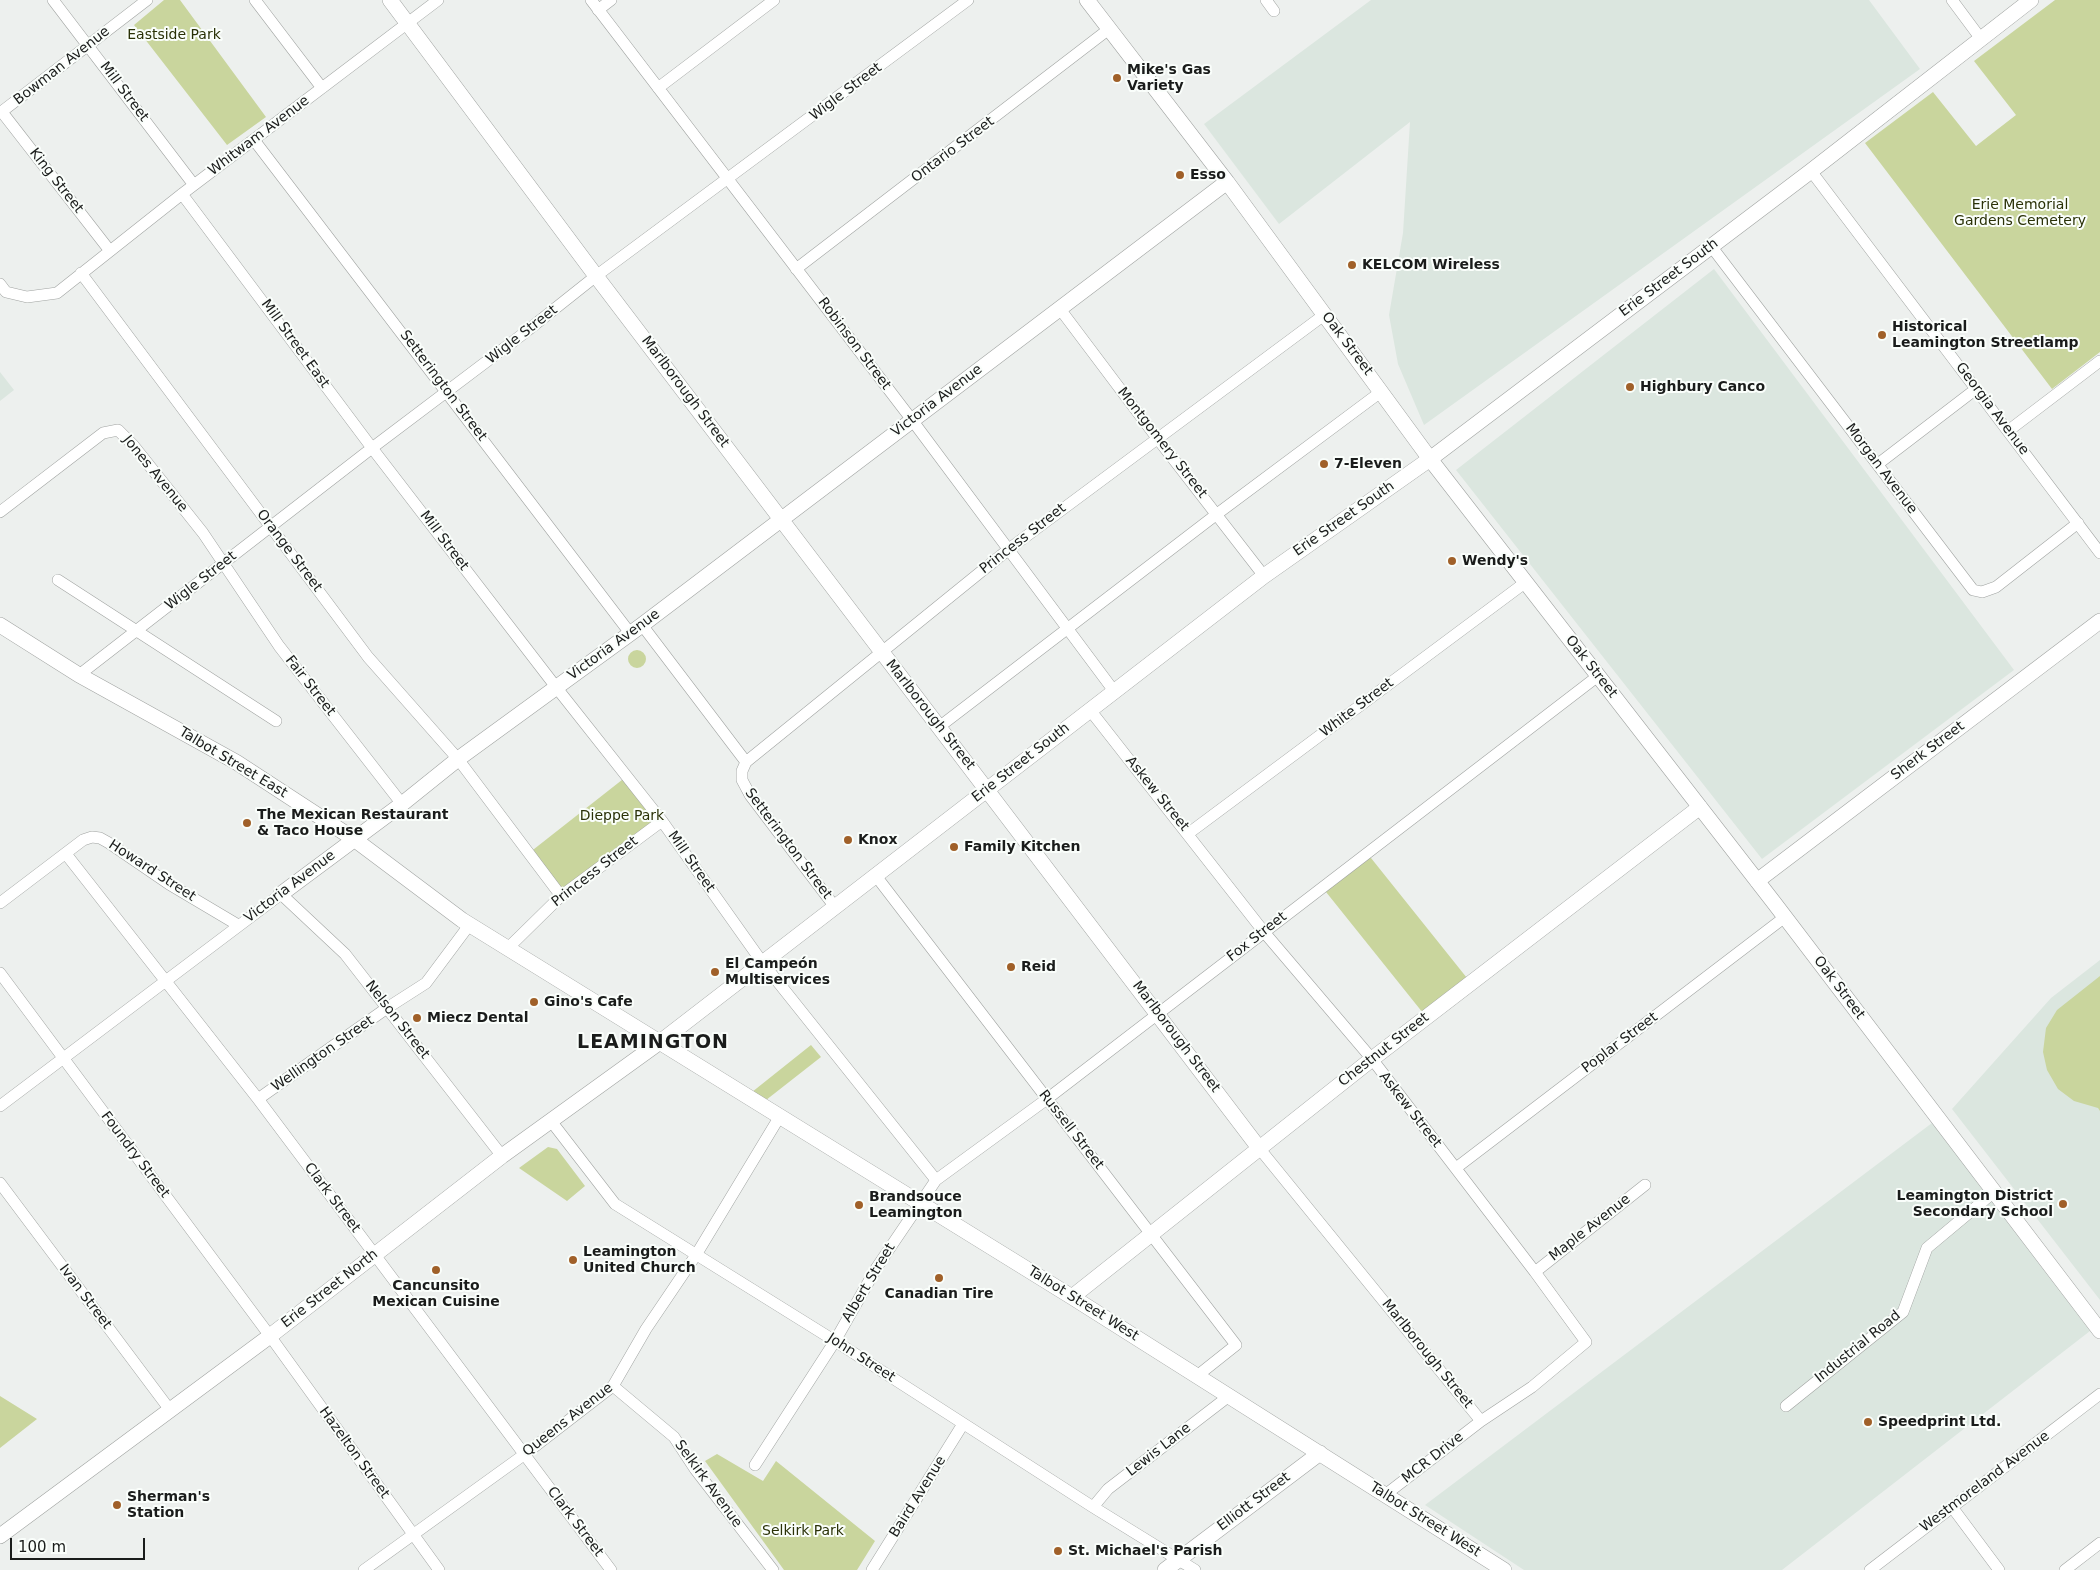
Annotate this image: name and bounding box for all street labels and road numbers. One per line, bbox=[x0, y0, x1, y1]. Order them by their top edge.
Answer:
street label: Bowman Avenue bbox=[11, 23, 113, 109]
street label: Mill Street bbox=[96, 59, 152, 125]
street label: Wigle Street bbox=[807, 59, 885, 125]
street label: Whitwam Avenue bbox=[205, 93, 313, 179]
street label: Ontario Street bbox=[908, 113, 998, 187]
street label: King Street bbox=[25, 145, 87, 217]
street label: Erie Street South bbox=[1616, 235, 1722, 321]
street label: Robinson Street bbox=[814, 295, 894, 393]
street label: Mill Street East bbox=[257, 296, 333, 392]
street label: Wigle Street bbox=[483, 302, 561, 368]
street label: Oak Street bbox=[1318, 309, 1376, 379]
street label: Setterington Street bbox=[396, 327, 490, 445]
street label: Marlborough Street bbox=[638, 333, 732, 451]
street label: Georgia Avenue bbox=[1952, 359, 2032, 459]
street label: Victoria Avenue bbox=[888, 361, 986, 441]
street label: Montgomery Street bbox=[1114, 384, 1210, 502]
street label: Morgan Avenue bbox=[1842, 420, 1920, 518]
street label: Jones Avenue bbox=[119, 432, 191, 516]
street label: Erie Street South bbox=[1290, 478, 1398, 560]
street label: Princess Street bbox=[977, 500, 1069, 578]
street label: Orange Street bbox=[253, 507, 325, 595]
street label: Mill Street bbox=[416, 508, 472, 574]
street label: Wigle Street bbox=[162, 548, 240, 614]
street label: Victoria Avenue bbox=[565, 606, 663, 684]
street label: Oak Street bbox=[1561, 632, 1621, 702]
street label: Fair Street bbox=[281, 652, 339, 720]
street label: Marlborough Street bbox=[882, 656, 978, 774]
street label: White Street bbox=[1317, 675, 1397, 741]
street label: Sherk Street bbox=[1888, 718, 1968, 784]
street label: Erie Street South bbox=[969, 720, 1073, 806]
street label: Talbot Street East bbox=[176, 724, 290, 802]
street label: Askew Street bbox=[1122, 753, 1192, 835]
street label: Setterington Street bbox=[741, 785, 835, 903]
street label: Mill Street bbox=[664, 828, 718, 896]
street label: Princess Street bbox=[549, 833, 641, 911]
street label: Howard Street bbox=[105, 837, 199, 905]
street label: Victoria Avenue bbox=[241, 847, 339, 927]
street label: Fox Street bbox=[1224, 909, 1290, 965]
street label: Oak Street bbox=[1810, 953, 1868, 1023]
street label: Nelson Street bbox=[361, 978, 433, 1062]
street label: Marlborough Street bbox=[1129, 978, 1223, 1096]
street label: Chestnut Street bbox=[1335, 1009, 1433, 1091]
street label: Poplar Street bbox=[1579, 1009, 1661, 1077]
street label: Wellington Street bbox=[269, 1012, 377, 1096]
street label: Askew Street bbox=[1375, 1069, 1445, 1151]
street label: Russell Street bbox=[1035, 1087, 1107, 1173]
street label: Foundry Street bbox=[97, 1109, 173, 1201]
street label: Clark Street bbox=[300, 1160, 364, 1236]
street label: Maple Avenue bbox=[1546, 1191, 1634, 1265]
street label: Albert Street bbox=[839, 1240, 899, 1326]
street label: Erie Street North bbox=[278, 1246, 382, 1332]
street label: Ivan Street bbox=[55, 1261, 115, 1333]
street label: Talbot Street West bbox=[1024, 1263, 1142, 1345]
street label: Marlborough Street bbox=[1378, 1296, 1476, 1412]
street label: Industrial Road bbox=[1812, 1307, 1904, 1387]
street label: John Street bbox=[824, 1330, 898, 1386]
street label: Queens Avenue bbox=[520, 1380, 616, 1460]
street label: Hazelton Street bbox=[315, 1404, 393, 1502]
street label: Lewis Lane bbox=[1123, 1420, 1195, 1480]
street label: Westmoreland Avenue bbox=[1917, 1428, 2053, 1536]
street label: MCR Drive bbox=[1399, 1429, 1467, 1487]
street label: Selkirk Avenue bbox=[671, 1437, 745, 1531]
street label: Baird Avenue bbox=[886, 1453, 950, 1541]
street label: Elliott Street bbox=[1214, 1469, 1294, 1535]
street label: Talbot Street West bbox=[1366, 1479, 1484, 1561]
street label: Clark Street bbox=[543, 1484, 607, 1560]

